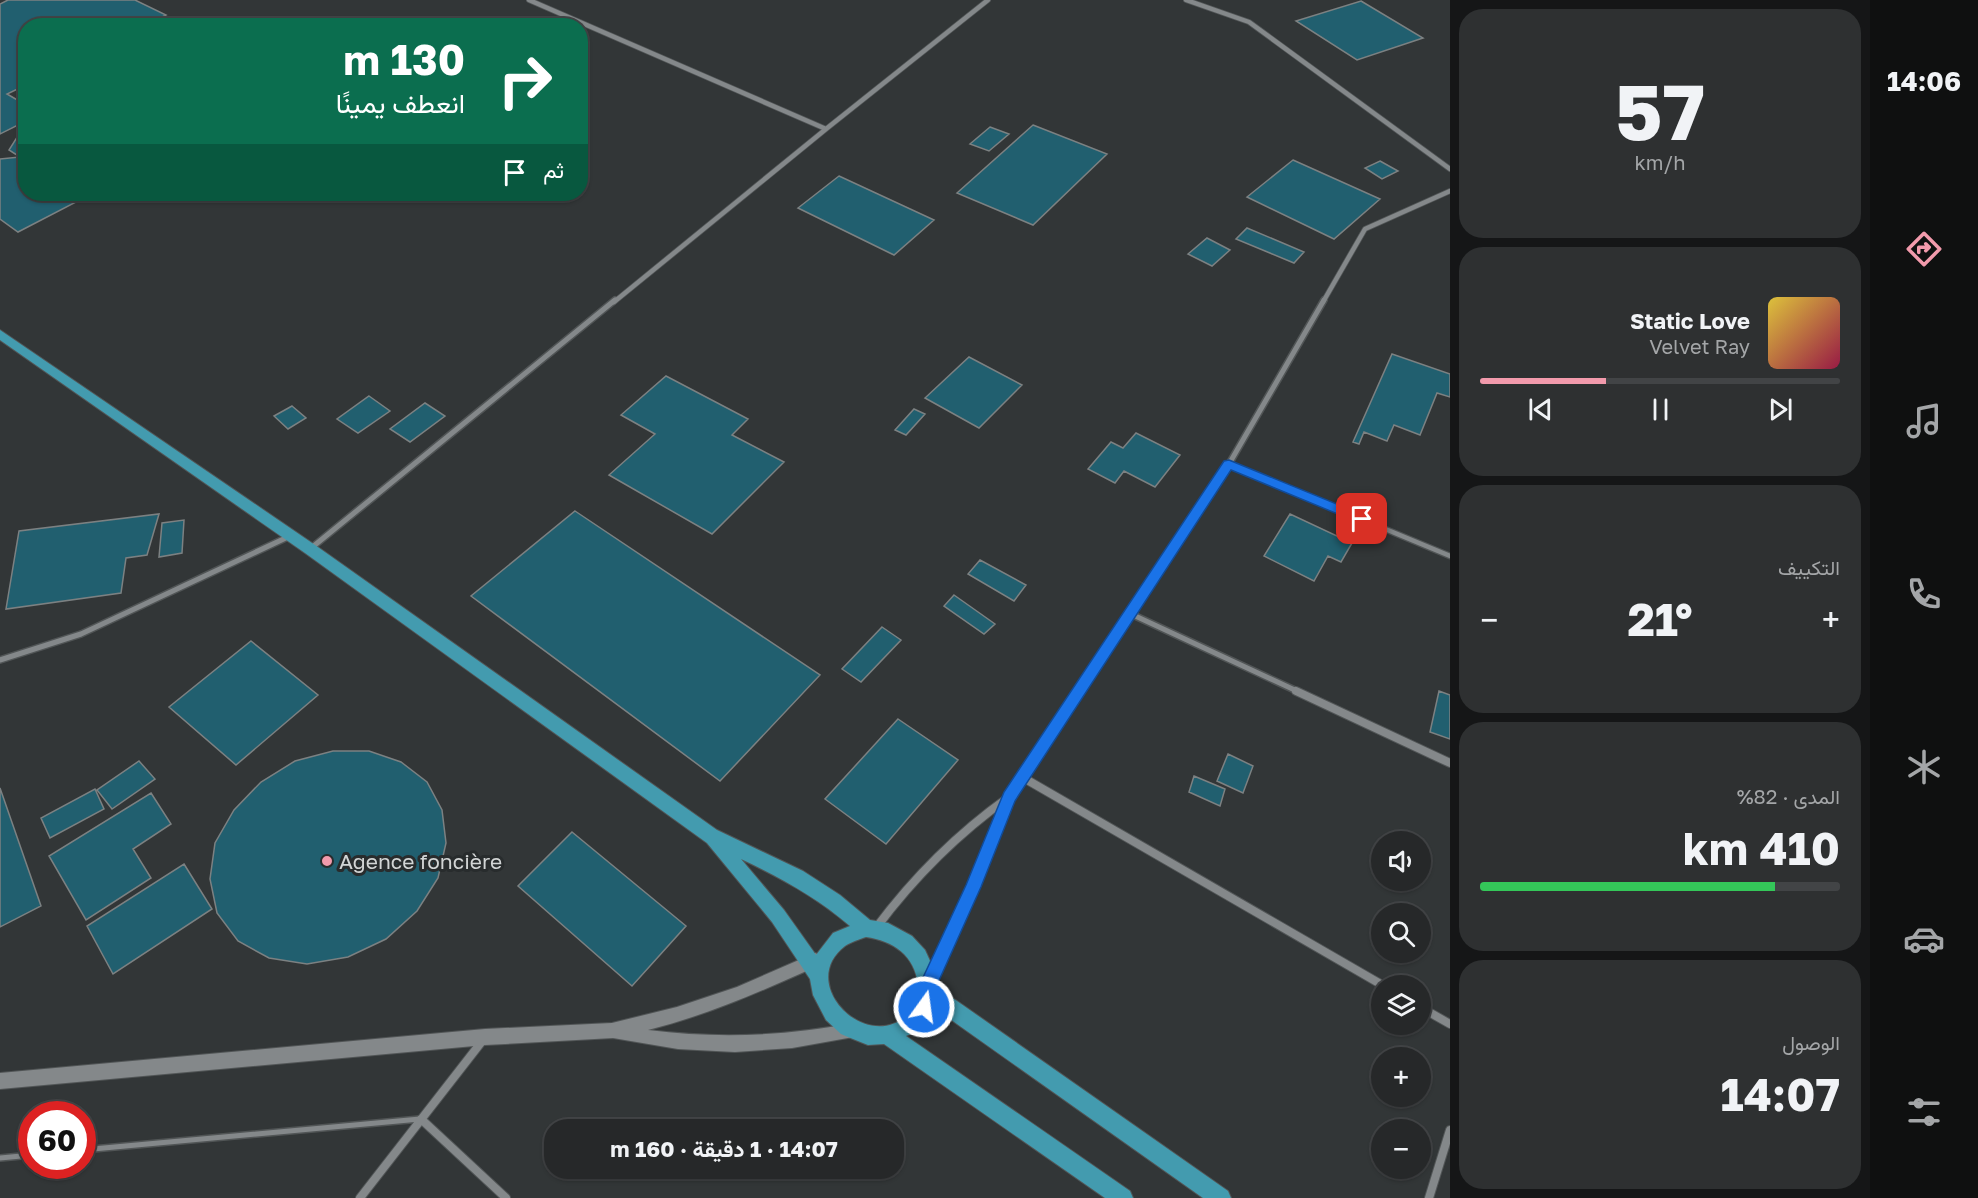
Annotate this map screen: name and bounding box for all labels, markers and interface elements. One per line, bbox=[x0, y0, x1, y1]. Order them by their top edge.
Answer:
text: 130 m bbox=[343, 34, 465, 84]
icon: right bbox=[486, 42, 564, 120]
text: 57 bbox=[1615, 64, 1705, 157]
text: 14:06 bbox=[1887, 65, 1961, 97]
text: انعطف يمينًا bbox=[336, 87, 465, 119]
text: km/h bbox=[1635, 150, 1685, 174]
icon: arrive bbox=[498, 156, 531, 189]
text: ثم bbox=[543, 156, 564, 183]
icon: directions bbox=[1903, 228, 1945, 270]
text: Static Love bbox=[1630, 307, 1750, 334]
text: Velvet Ray bbox=[1649, 334, 1750, 358]
icon: previous bbox=[1524, 393, 1557, 426]
icon: pause bbox=[1644, 393, 1677, 426]
icon: next bbox=[1764, 393, 1797, 426]
icon: music bbox=[1903, 400, 1945, 442]
pin bbox=[1336, 493, 1387, 544]
icon: arrive bbox=[1345, 502, 1378, 535]
text: التكييف bbox=[1778, 555, 1840, 579]
icon: phone bbox=[1903, 573, 1945, 615]
text: 21° bbox=[1627, 592, 1693, 646]
text: − bbox=[1480, 600, 1498, 639]
text: + bbox=[1822, 600, 1840, 639]
icon: climate bbox=[1903, 746, 1945, 788]
text: المدى · 82% bbox=[1737, 784, 1840, 808]
text: 410 km bbox=[1683, 821, 1840, 875]
map controls bbox=[1371, 831, 1431, 1179]
button: sound bbox=[1371, 831, 1431, 891]
place label: Agence foncière bbox=[339, 848, 502, 874]
marker: Agence foncière bbox=[320, 854, 334, 868]
button: search bbox=[1371, 903, 1431, 963]
icon: car bbox=[1903, 918, 1945, 960]
position arrow bbox=[892, 975, 956, 1039]
button: layers bbox=[1371, 975, 1431, 1035]
text: الوصول bbox=[1782, 1030, 1840, 1054]
button: + bbox=[1371, 1047, 1431, 1107]
text: 14:07 bbox=[1721, 1067, 1840, 1121]
icon: filters bbox=[1903, 1091, 1945, 1133]
speed limit sign: 60 bbox=[18, 1101, 96, 1179]
button: − bbox=[1371, 1119, 1431, 1179]
text: 14:07 · 1 دقيقة · 160 m bbox=[610, 1135, 838, 1162]

